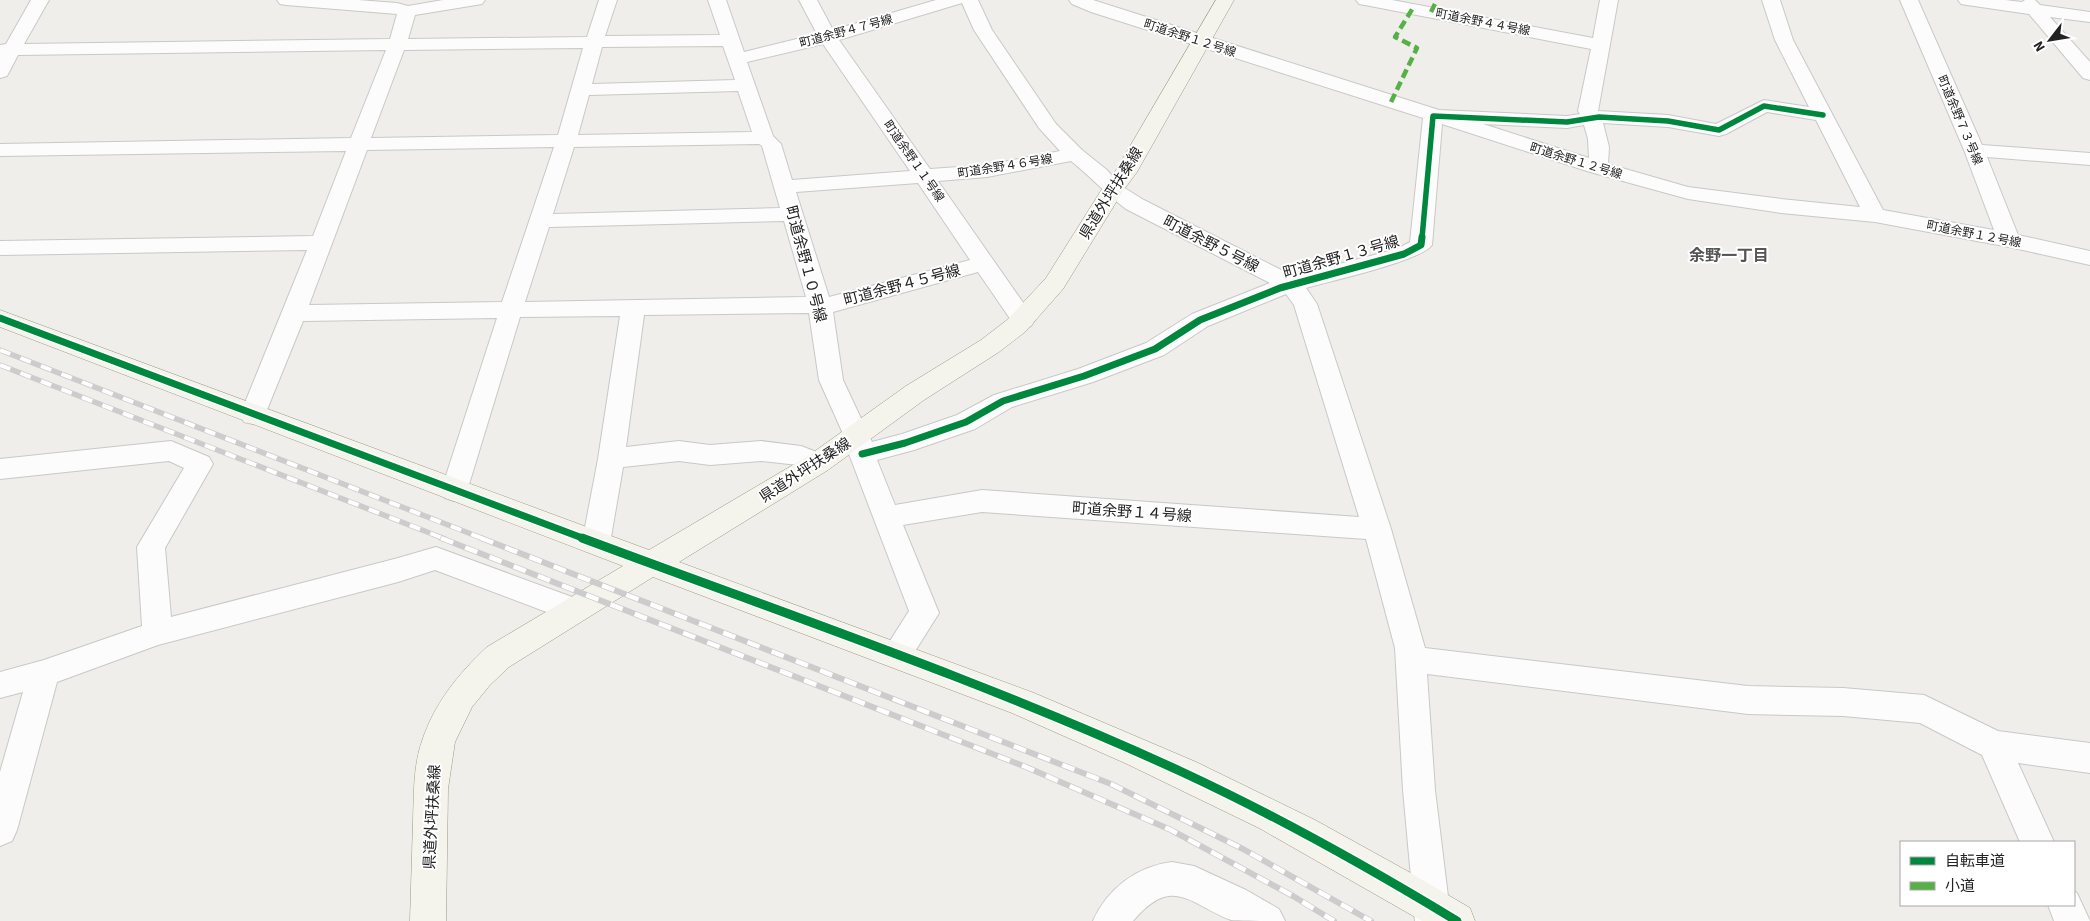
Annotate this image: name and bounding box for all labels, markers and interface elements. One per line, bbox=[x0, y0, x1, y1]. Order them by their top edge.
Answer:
street label: 町道余野４４号線 bbox=[1434, 5, 1532, 40]
street label: 町道余野４７号線 bbox=[798, 11, 895, 52]
north arrow bbox=[2025, 15, 2075, 65]
street label: 町道余野１２号線 bbox=[1142, 16, 1238, 61]
text: N bbox=[2029, 37, 2051, 55]
street label: 町道余野７３号線 bbox=[1933, 73, 1986, 168]
street label: 町道余野１１号線 bbox=[879, 117, 948, 205]
street label: 町道余野１２号線 bbox=[1527, 139, 1624, 184]
street label: 県道外坪扶桑線 bbox=[1075, 143, 1148, 243]
street label: 町道余野４６号線 bbox=[956, 151, 1054, 182]
street label: 町道余野１０号線 bbox=[780, 203, 831, 325]
street label: 町道余野５号線 bbox=[1159, 211, 1262, 278]
street label: 町道余野１２号線 bbox=[1925, 217, 2023, 252]
street label: 町道余野１３号線 bbox=[1281, 231, 1402, 284]
district label: 余野一丁目 bbox=[1689, 245, 1769, 267]
street label: 町道余野４５号線 bbox=[841, 260, 963, 311]
street label: 県道外坪扶桑線 bbox=[756, 433, 855, 508]
street label: 町道余野１４号線 bbox=[1071, 498, 1193, 527]
street label: 県道外坪扶桑線 bbox=[419, 764, 446, 870]
legend bbox=[1900, 841, 2075, 906]
text: 自転車道 bbox=[1945, 851, 2005, 872]
text: 小道 bbox=[1945, 876, 1975, 897]

